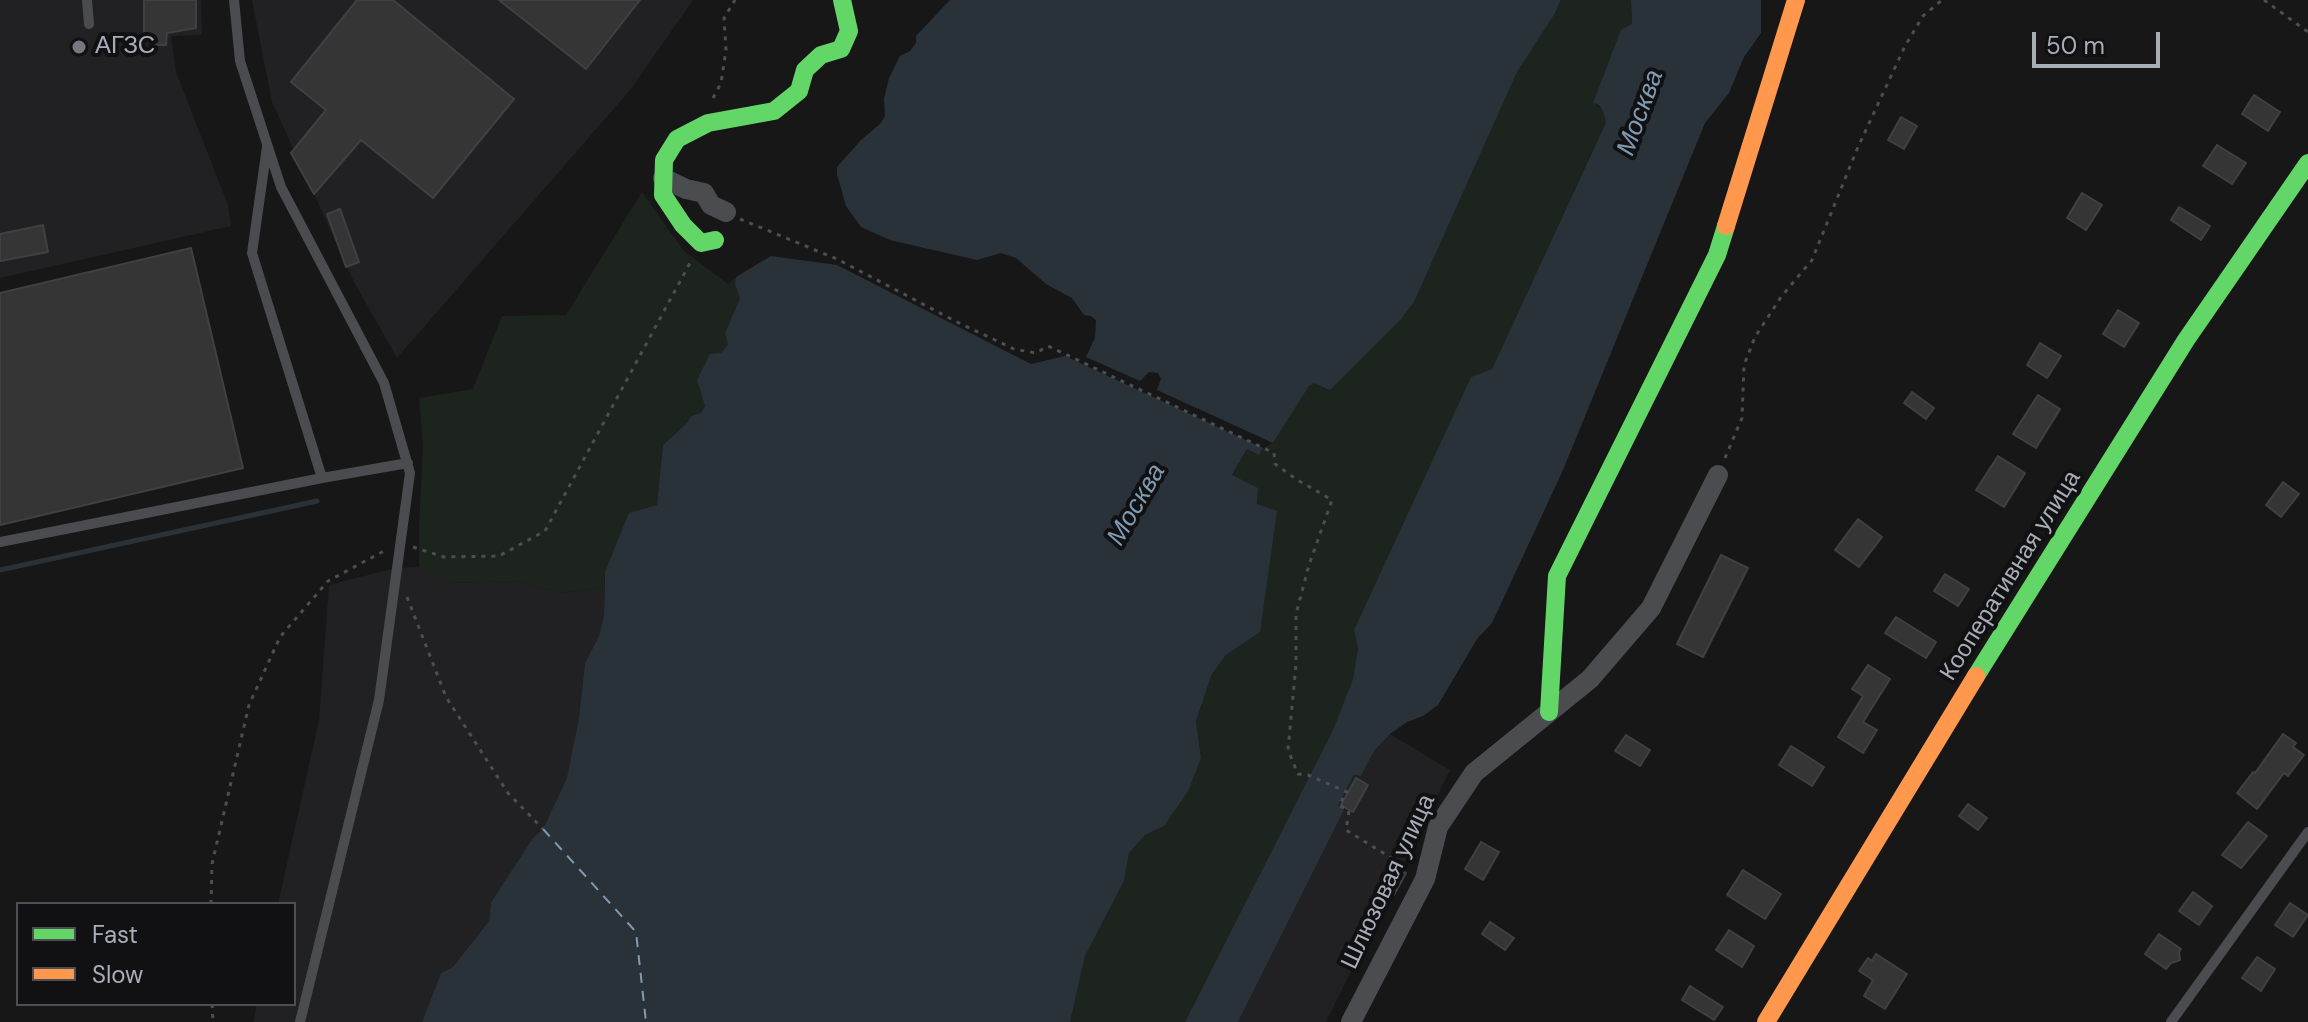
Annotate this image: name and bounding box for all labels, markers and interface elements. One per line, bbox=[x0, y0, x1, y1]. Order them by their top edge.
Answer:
scale bar bbox=[2036, 16, 2164, 66]
text: 50 m bbox=[2046, 30, 2105, 61]
place label: АГЗС bbox=[95, 33, 155, 61]
marker: АГЗС bbox=[70, 38, 88, 56]
water label: Москва bbox=[1611, 66, 1671, 160]
water label: Москва bbox=[1101, 459, 1173, 551]
street label: Кооперативная улица bbox=[1935, 466, 2087, 686]
street label: Шлюзовая улица bbox=[1336, 790, 1442, 974]
legend bbox=[16, 902, 296, 1006]
text: Fast bbox=[92, 919, 138, 950]
text: Slow bbox=[92, 959, 143, 990]

